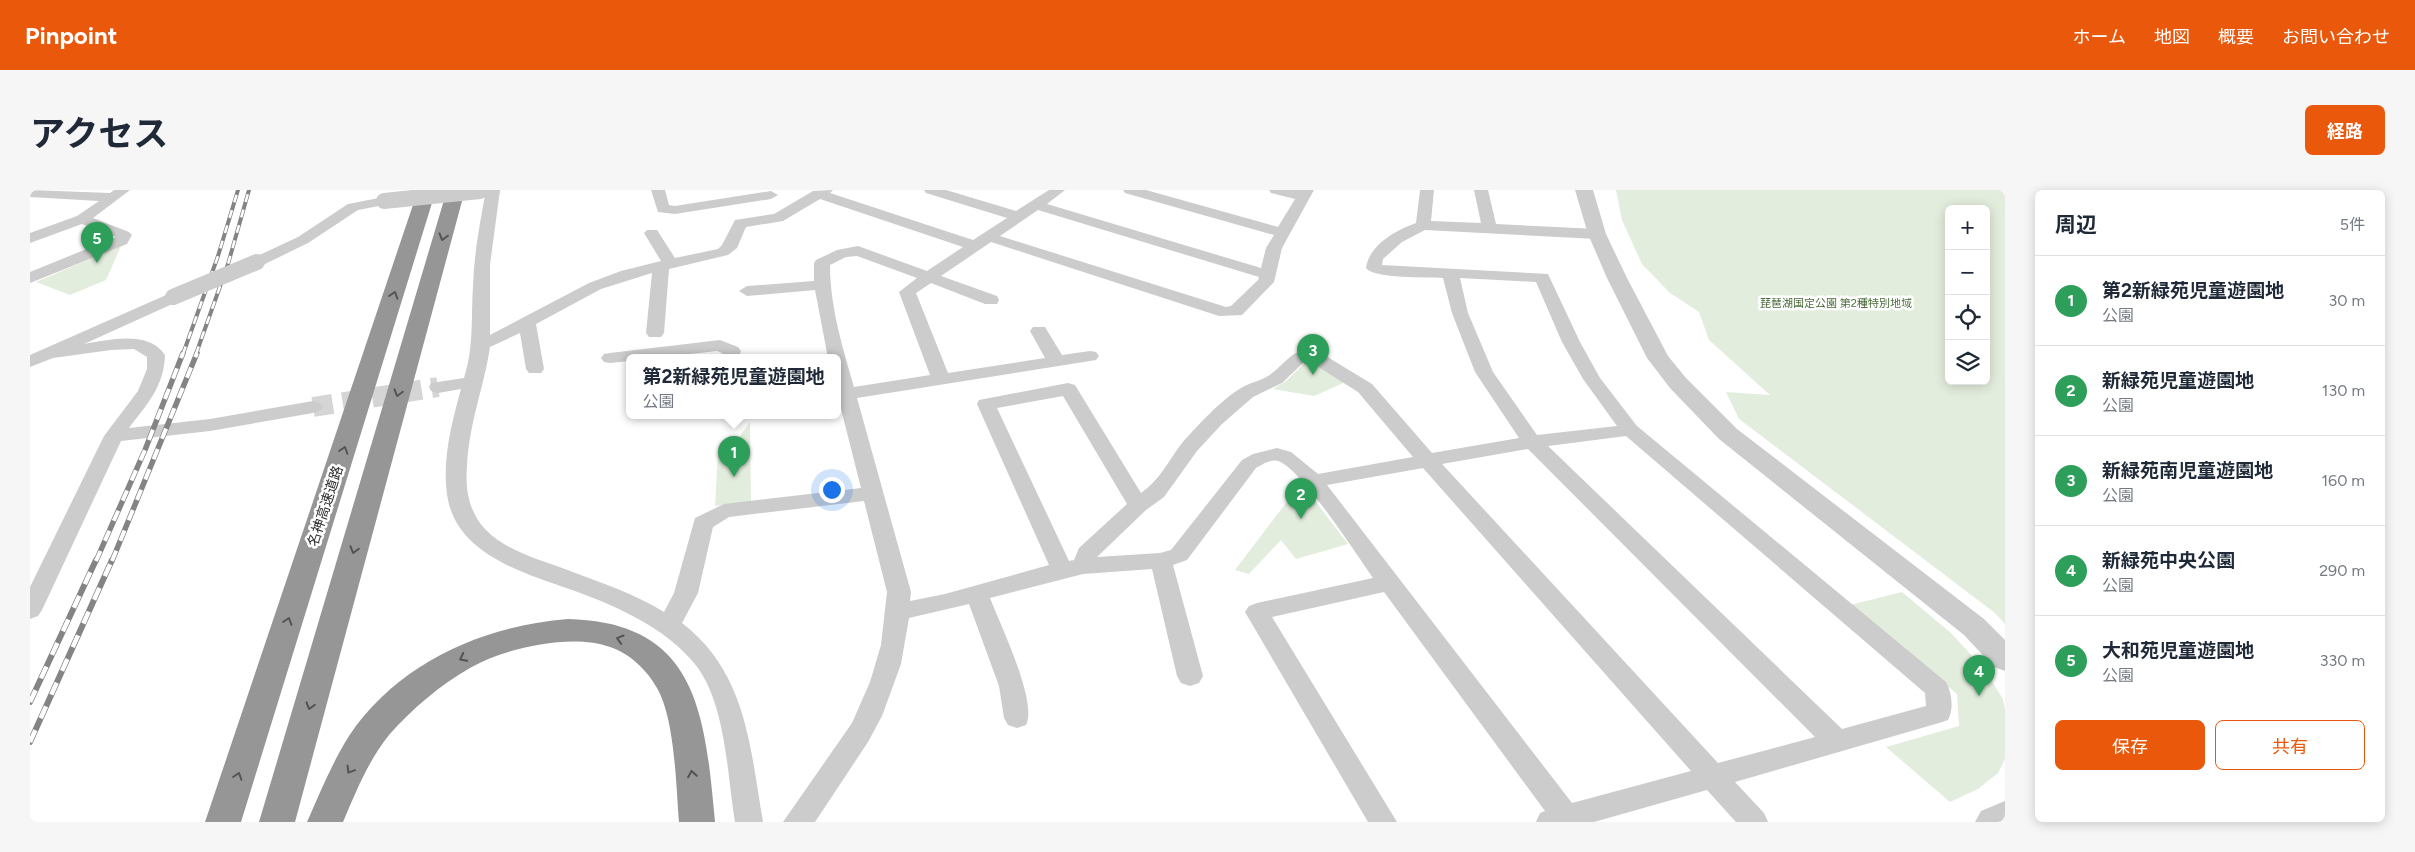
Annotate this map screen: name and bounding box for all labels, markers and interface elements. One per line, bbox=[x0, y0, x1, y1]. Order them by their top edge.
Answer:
text: Pinpoint bbox=[25, 21, 117, 50]
text: ホーム bbox=[2073, 26, 2126, 48]
text: 地図 bbox=[2154, 26, 2190, 48]
text: 概要 bbox=[2218, 26, 2254, 48]
text: お問い合わせ bbox=[2282, 26, 2390, 48]
button: 経路 bbox=[2305, 105, 2385, 155]
text: アクセス bbox=[30, 113, 168, 155]
map controls bbox=[1945, 205, 1990, 385]
button: + bbox=[1945, 205, 1990, 250]
text: 周辺 bbox=[2055, 212, 2097, 237]
text: 5件 bbox=[2340, 215, 2365, 234]
pin: 5 bbox=[81, 222, 113, 263]
one-way arrow bbox=[438, 232, 448, 240]
button: − bbox=[1945, 250, 1990, 295]
text: 第2新緑苑児童遊園地 bbox=[2102, 279, 2284, 302]
one-way arrow bbox=[388, 291, 398, 300]
text: 1 bbox=[2068, 291, 2074, 310]
text: 30 m bbox=[2328, 291, 2365, 310]
button: locate bbox=[1945, 295, 1990, 340]
park label: 琵琶湖国定公園 第2種特別地域 bbox=[1760, 297, 1912, 310]
text: 公園 bbox=[2102, 306, 2134, 325]
pin: 3 bbox=[1297, 334, 1329, 375]
button: layers bbox=[1945, 340, 1990, 385]
popup bbox=[626, 354, 841, 419]
text: 第2新緑苑児童遊園地 bbox=[642, 365, 825, 388]
text: 新緑苑児童遊園地 bbox=[2102, 369, 2254, 392]
text: 2 bbox=[2066, 381, 2076, 400]
text: 130 m bbox=[2322, 381, 2365, 400]
one-way arrow bbox=[394, 389, 404, 397]
text: 公園 bbox=[642, 392, 675, 411]
text: 公園 bbox=[2102, 396, 2134, 415]
pin: 1 bbox=[718, 436, 750, 477]
one-way arrow bbox=[338, 446, 348, 454]
text: 新緑苑南児童遊園地 bbox=[2102, 459, 2273, 482]
street label: 名神高速道路 bbox=[304, 464, 347, 549]
text: 3 bbox=[2067, 471, 2075, 490]
text: 160 m bbox=[2322, 471, 2365, 490]
your location bbox=[819, 477, 845, 503]
pin: 2 bbox=[1285, 478, 1317, 519]
text: 公園 bbox=[2102, 486, 2134, 505]
one-way arrow bbox=[349, 545, 360, 554]
text: 新緑苑中央公園 bbox=[2102, 549, 2235, 572]
text: 4 bbox=[2066, 561, 2076, 580]
text: 290 m bbox=[2319, 561, 2365, 580]
text: 公園 bbox=[2102, 576, 2134, 595]
one-way arrow bbox=[283, 617, 293, 626]
one-way arrow bbox=[616, 634, 625, 645]
text: 大和苑児童遊園地 bbox=[2102, 639, 2254, 662]
text: 5 bbox=[2066, 651, 2076, 670]
text: 330 m bbox=[2320, 651, 2365, 670]
one-way arrow bbox=[459, 652, 468, 662]
pin: 4 bbox=[1963, 655, 1995, 696]
text: 公園 bbox=[2102, 666, 2134, 685]
one-way arrow bbox=[305, 701, 315, 710]
button: 保存 bbox=[2055, 720, 2205, 770]
button: 共有 bbox=[2215, 720, 2365, 770]
one-way arrow bbox=[346, 764, 356, 773]
one-way arrow bbox=[687, 769, 698, 777]
one-way arrow bbox=[233, 772, 243, 780]

